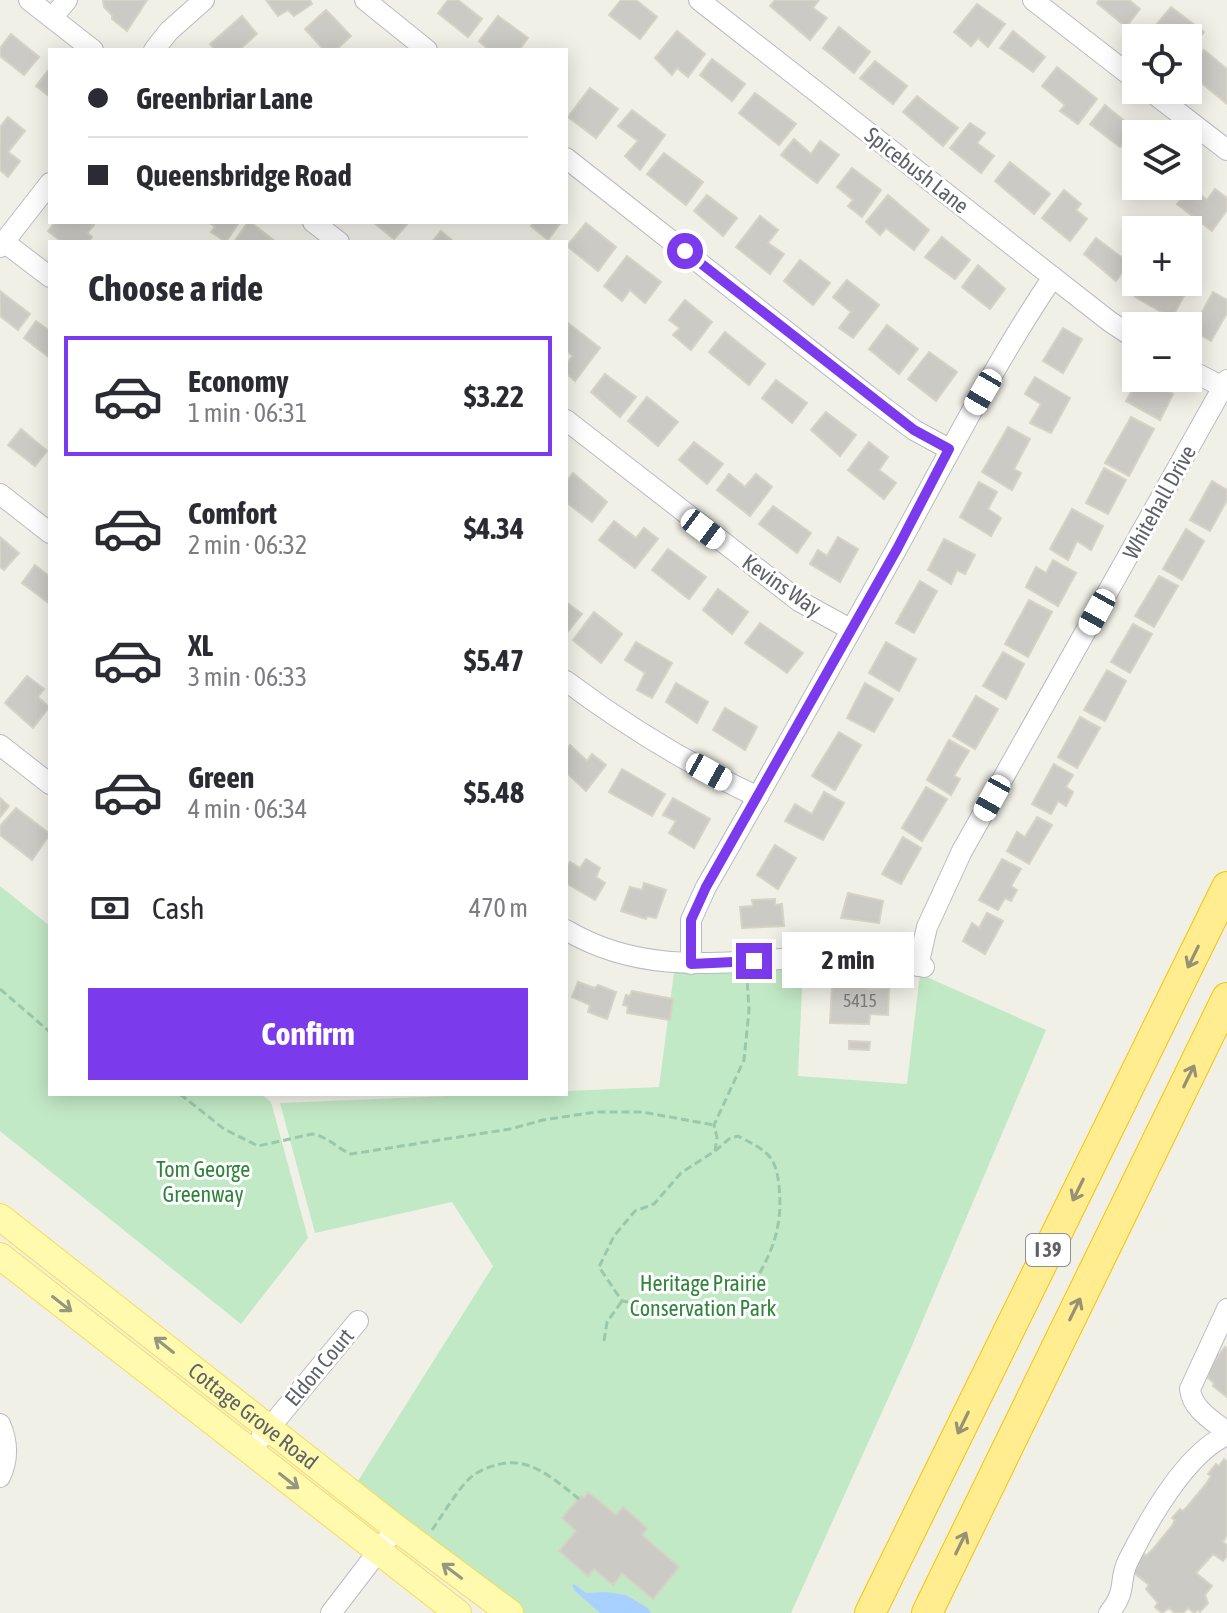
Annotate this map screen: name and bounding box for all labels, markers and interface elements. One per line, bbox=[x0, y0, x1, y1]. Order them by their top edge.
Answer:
map controls bbox=[1122, 24, 1202, 392]
button: locate bbox=[1122, 24, 1202, 104]
text: Greenbriar Lane bbox=[136, 81, 313, 115]
button: layers bbox=[1122, 120, 1202, 200]
street label: Spicebush Lane bbox=[860, 121, 974, 219]
text: Queensbridge Road bbox=[136, 158, 352, 192]
button: + bbox=[1122, 216, 1202, 296]
route start bbox=[667, 233, 703, 269]
text: Choose a ride bbox=[88, 267, 263, 309]
button: − bbox=[1122, 312, 1202, 392]
icon: car bbox=[92, 360, 164, 432]
text: Economy bbox=[188, 364, 289, 398]
car bbox=[961, 365, 1005, 419]
text: $3.22 bbox=[464, 379, 524, 413]
text: 1 min · 06:31 bbox=[188, 398, 307, 428]
street label: Whitehall Drive bbox=[1117, 441, 1201, 563]
icon: car bbox=[92, 492, 164, 564]
text: Comfort bbox=[188, 496, 277, 530]
car bbox=[677, 505, 729, 553]
text: $4.34 bbox=[464, 511, 524, 545]
text: 2 min · 06:32 bbox=[188, 530, 307, 560]
street label: Kevins Way bbox=[738, 548, 826, 622]
car bbox=[1075, 585, 1119, 639]
icon: car bbox=[92, 624, 164, 696]
text: XL bbox=[188, 628, 213, 662]
text: $5.47 bbox=[464, 643, 524, 677]
text: 3 min · 06:33 bbox=[188, 662, 307, 692]
car bbox=[682, 750, 736, 794]
icon: car bbox=[92, 756, 164, 828]
text: Green bbox=[188, 760, 254, 794]
car bbox=[970, 771, 1014, 825]
text: $5.48 bbox=[464, 775, 524, 809]
text: 4 min · 06:34 bbox=[188, 794, 307, 824]
icon: cash bbox=[88, 886, 132, 930]
text: Cash bbox=[152, 891, 205, 925]
text: 470 m bbox=[469, 893, 528, 923]
callout: 2 min bbox=[782, 933, 914, 989]
route end bbox=[736, 943, 772, 979]
one-way arrow bbox=[1184, 944, 1200, 968]
text: 2 min bbox=[821, 945, 875, 975]
button: Confirm bbox=[88, 988, 528, 1080]
house number: 5415 bbox=[843, 990, 877, 1011]
one-way arrow bbox=[1182, 1064, 1197, 1088]
park label: Tom George Greenway bbox=[156, 1156, 250, 1207]
one-way arrow bbox=[1070, 1177, 1085, 1201]
road number: I 39 bbox=[1026, 1234, 1070, 1266]
park label: Heritage Prairie Conservation Park bbox=[630, 1270, 777, 1321]
one-way arrow bbox=[51, 1295, 72, 1312]
one-way arrow bbox=[1068, 1298, 1083, 1322]
street label: Eldon Court bbox=[279, 1323, 359, 1411]
one-way arrow bbox=[154, 1337, 175, 1354]
street label: Cottage Grove Road bbox=[183, 1357, 323, 1475]
one-way arrow bbox=[955, 1411, 970, 1435]
one-way arrow bbox=[278, 1472, 299, 1489]
one-way arrow bbox=[954, 1531, 969, 1555]
one-way arrow bbox=[442, 1563, 464, 1580]

